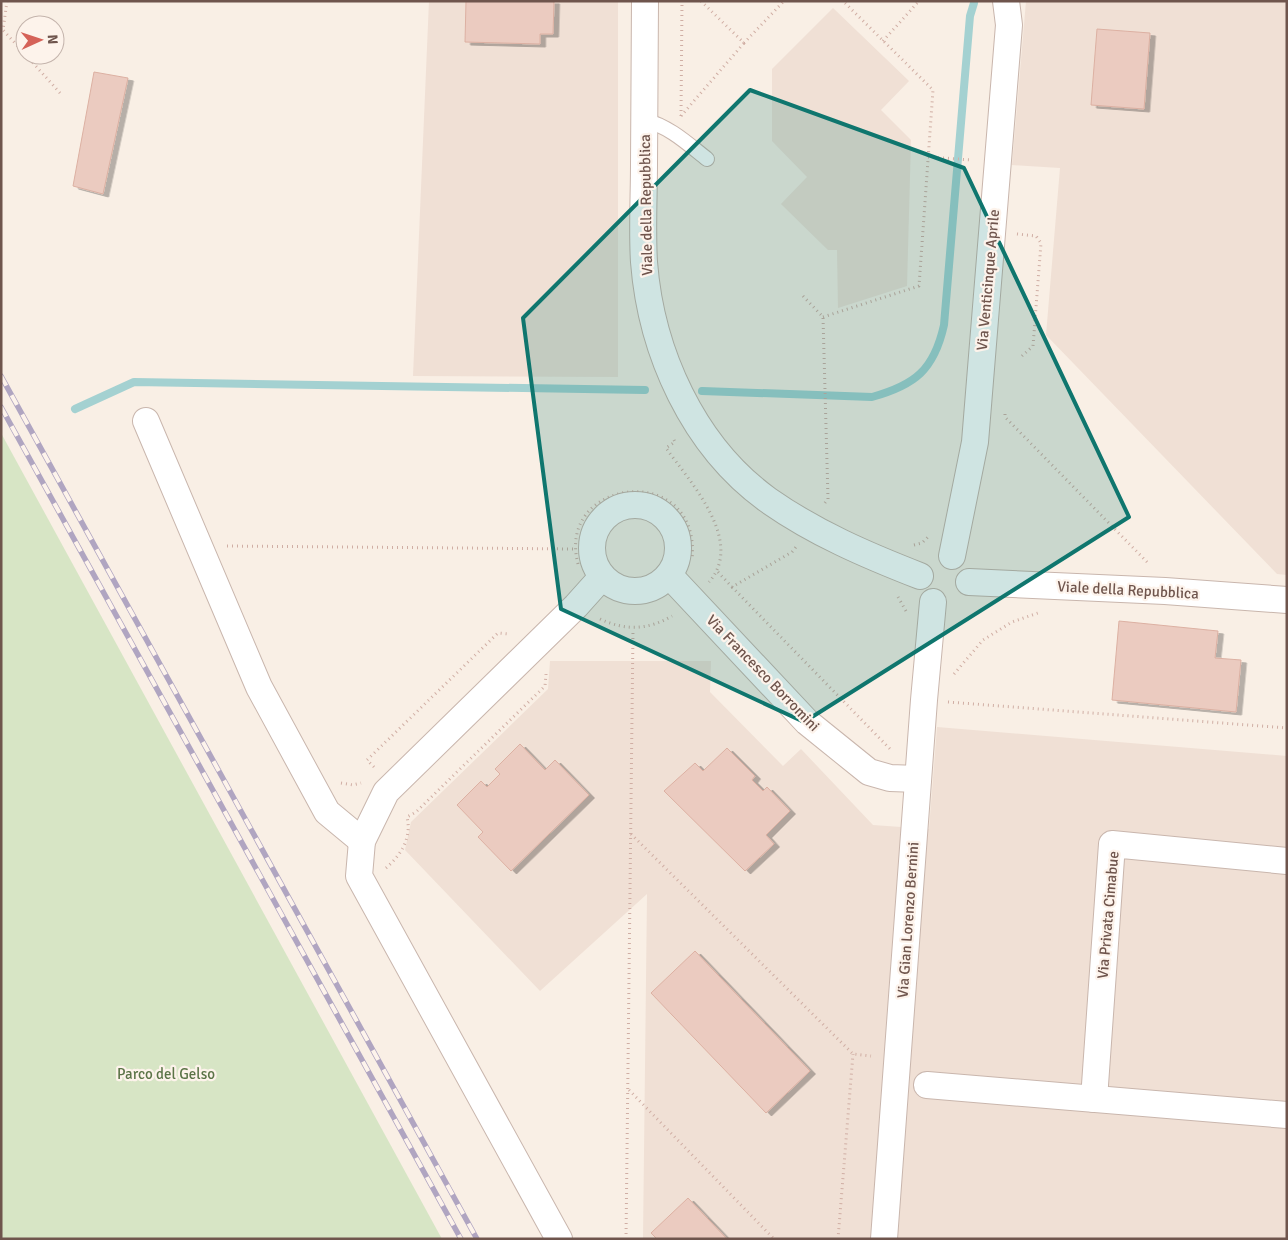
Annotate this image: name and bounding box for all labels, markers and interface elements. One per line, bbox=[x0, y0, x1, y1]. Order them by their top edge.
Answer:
north arrow bbox=[15, 15, 65, 65]
text: N bbox=[44, 34, 61, 45]
street label: Viale della Repubblica bbox=[636, 134, 656, 276]
street label: Via Venticinque Aprile bbox=[973, 209, 1003, 351]
street label: Viale della Repubblica bbox=[1057, 577, 1199, 603]
street label: Via Francesco Borromini bbox=[703, 611, 823, 735]
street label: Via Gian Lorenzo Bernini bbox=[894, 841, 922, 999]
street label: Via Privata Cimabue bbox=[1093, 850, 1123, 980]
park label: Parco del Gelso bbox=[117, 1065, 215, 1083]

